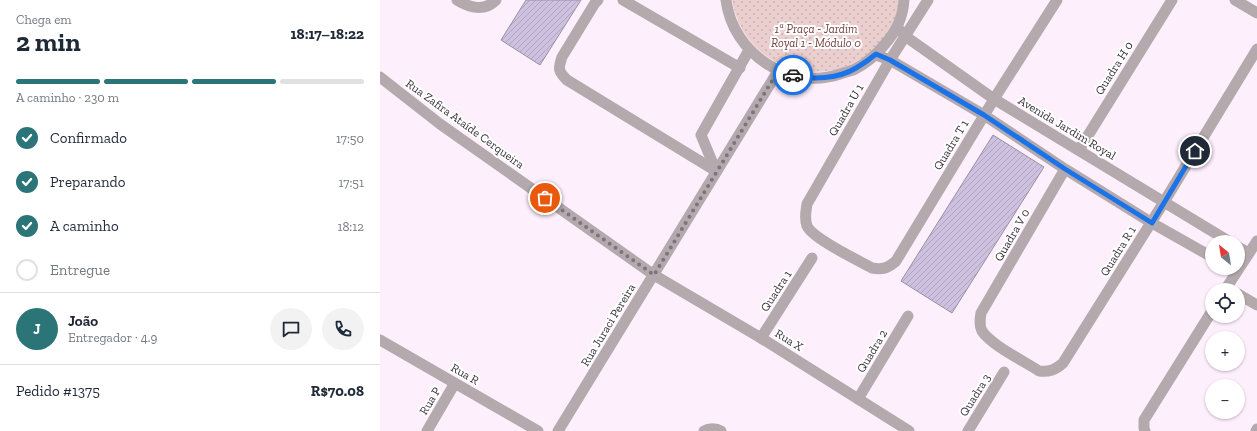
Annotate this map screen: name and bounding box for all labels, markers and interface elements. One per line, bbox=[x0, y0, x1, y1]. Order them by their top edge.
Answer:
text: Chega em bbox=[16, 12, 71, 27]
park label: 1ª Praça - Jardim Royal 1 - Módulo 0 bbox=[771, 22, 861, 50]
text: 18:17–18:22 bbox=[291, 25, 364, 43]
text: 2 min bbox=[16, 26, 81, 58]
street label: Quadra H 0 bbox=[1092, 39, 1136, 97]
courier bbox=[773, 55, 813, 95]
icon: car bbox=[782, 64, 804, 86]
street label: Rua Zafira Ataíde Cerqueira bbox=[403, 76, 527, 172]
street label: Quadra U 1 bbox=[826, 81, 867, 138]
text: A caminho · 230 m bbox=[16, 90, 119, 105]
street label: Avenida Jardim Royal bbox=[1016, 93, 1118, 163]
street label: Quadra T 1 bbox=[931, 117, 972, 173]
icon: check bbox=[16, 127, 38, 149]
text: Confirmado bbox=[50, 129, 127, 147]
text: 17:50 bbox=[336, 131, 364, 146]
pin bbox=[1178, 134, 1212, 168]
icon: home bbox=[1184, 140, 1206, 162]
icon: check bbox=[16, 171, 38, 193]
text: Preparando bbox=[50, 173, 126, 191]
text: 17:51 bbox=[339, 175, 364, 190]
pin bbox=[528, 181, 562, 215]
icon: bag bbox=[534, 187, 556, 209]
street label: Quadra V 0 bbox=[991, 206, 1033, 264]
icon: check bbox=[16, 215, 38, 237]
text: A caminho bbox=[50, 217, 119, 235]
text: 18:12 bbox=[337, 219, 364, 234]
street label: Quadra R 1 bbox=[1097, 223, 1139, 279]
north arrow bbox=[1205, 235, 1245, 275]
map controls bbox=[1205, 235, 1245, 419]
text: Entregue bbox=[50, 261, 110, 279]
street label: Quadra 1 bbox=[758, 268, 795, 314]
street label: Rua Juraci Pereira bbox=[578, 281, 638, 369]
button: locate bbox=[1205, 283, 1245, 323]
button: chat bbox=[270, 308, 312, 350]
button: phone bbox=[322, 308, 364, 350]
text: João bbox=[68, 312, 98, 330]
text: J bbox=[33, 320, 41, 338]
street label: Rua X bbox=[773, 326, 806, 354]
street label: Quadra 2 bbox=[854, 327, 890, 375]
text: Entregador · 4.9 bbox=[68, 330, 157, 345]
button: + bbox=[1205, 331, 1245, 371]
street label: Rua R bbox=[448, 360, 482, 388]
street label: Quadra 3 bbox=[957, 371, 994, 419]
button: − bbox=[1205, 379, 1245, 419]
text: Pedido #1375 bbox=[16, 382, 100, 400]
text: R$70.08 bbox=[311, 382, 364, 400]
street label: Rua P bbox=[416, 385, 444, 417]

